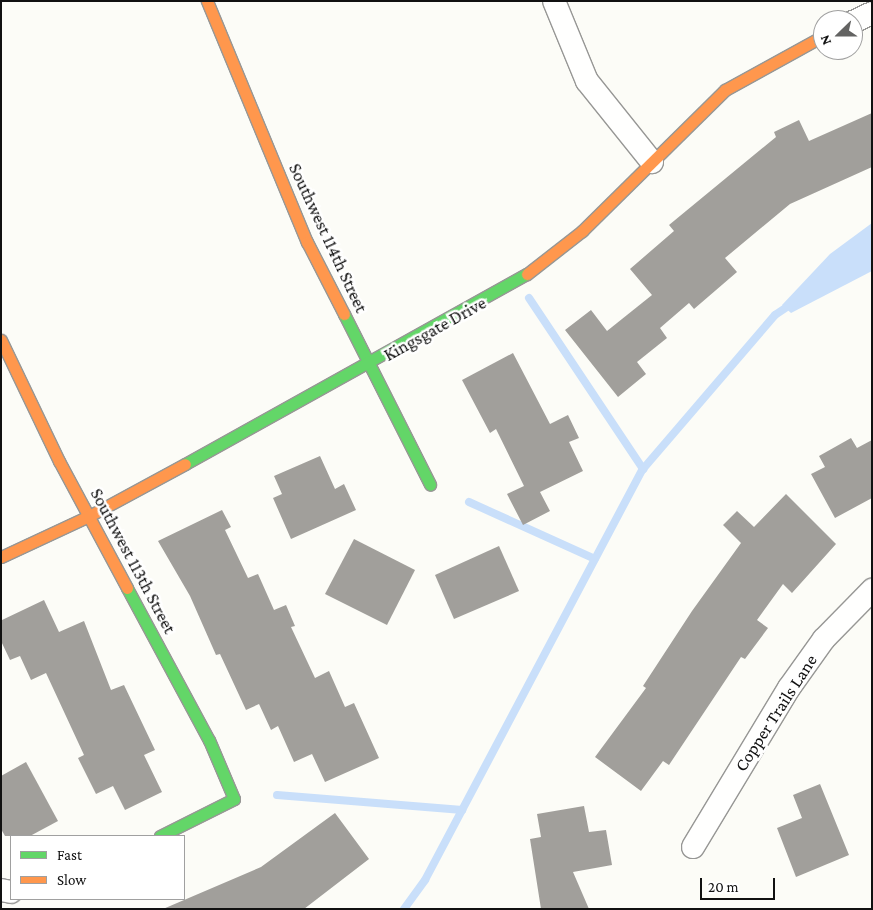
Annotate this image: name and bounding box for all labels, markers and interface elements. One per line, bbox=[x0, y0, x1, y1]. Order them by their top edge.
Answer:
north arrow bbox=[813, 10, 863, 60]
text: N bbox=[816, 33, 834, 48]
street label: Southwest 114th Street bbox=[284, 160, 372, 316]
street label: Kingsgate Drive bbox=[380, 292, 490, 366]
street label: Southwest 113th Street bbox=[86, 485, 180, 637]
street label: Copper Trails Lane bbox=[730, 651, 822, 775]
legend bbox=[10, 835, 185, 900]
text: Fast bbox=[57, 847, 82, 863]
scale bar bbox=[703, 868, 778, 900]
text: Slow bbox=[57, 872, 86, 888]
text: 20 m bbox=[708, 879, 739, 895]

